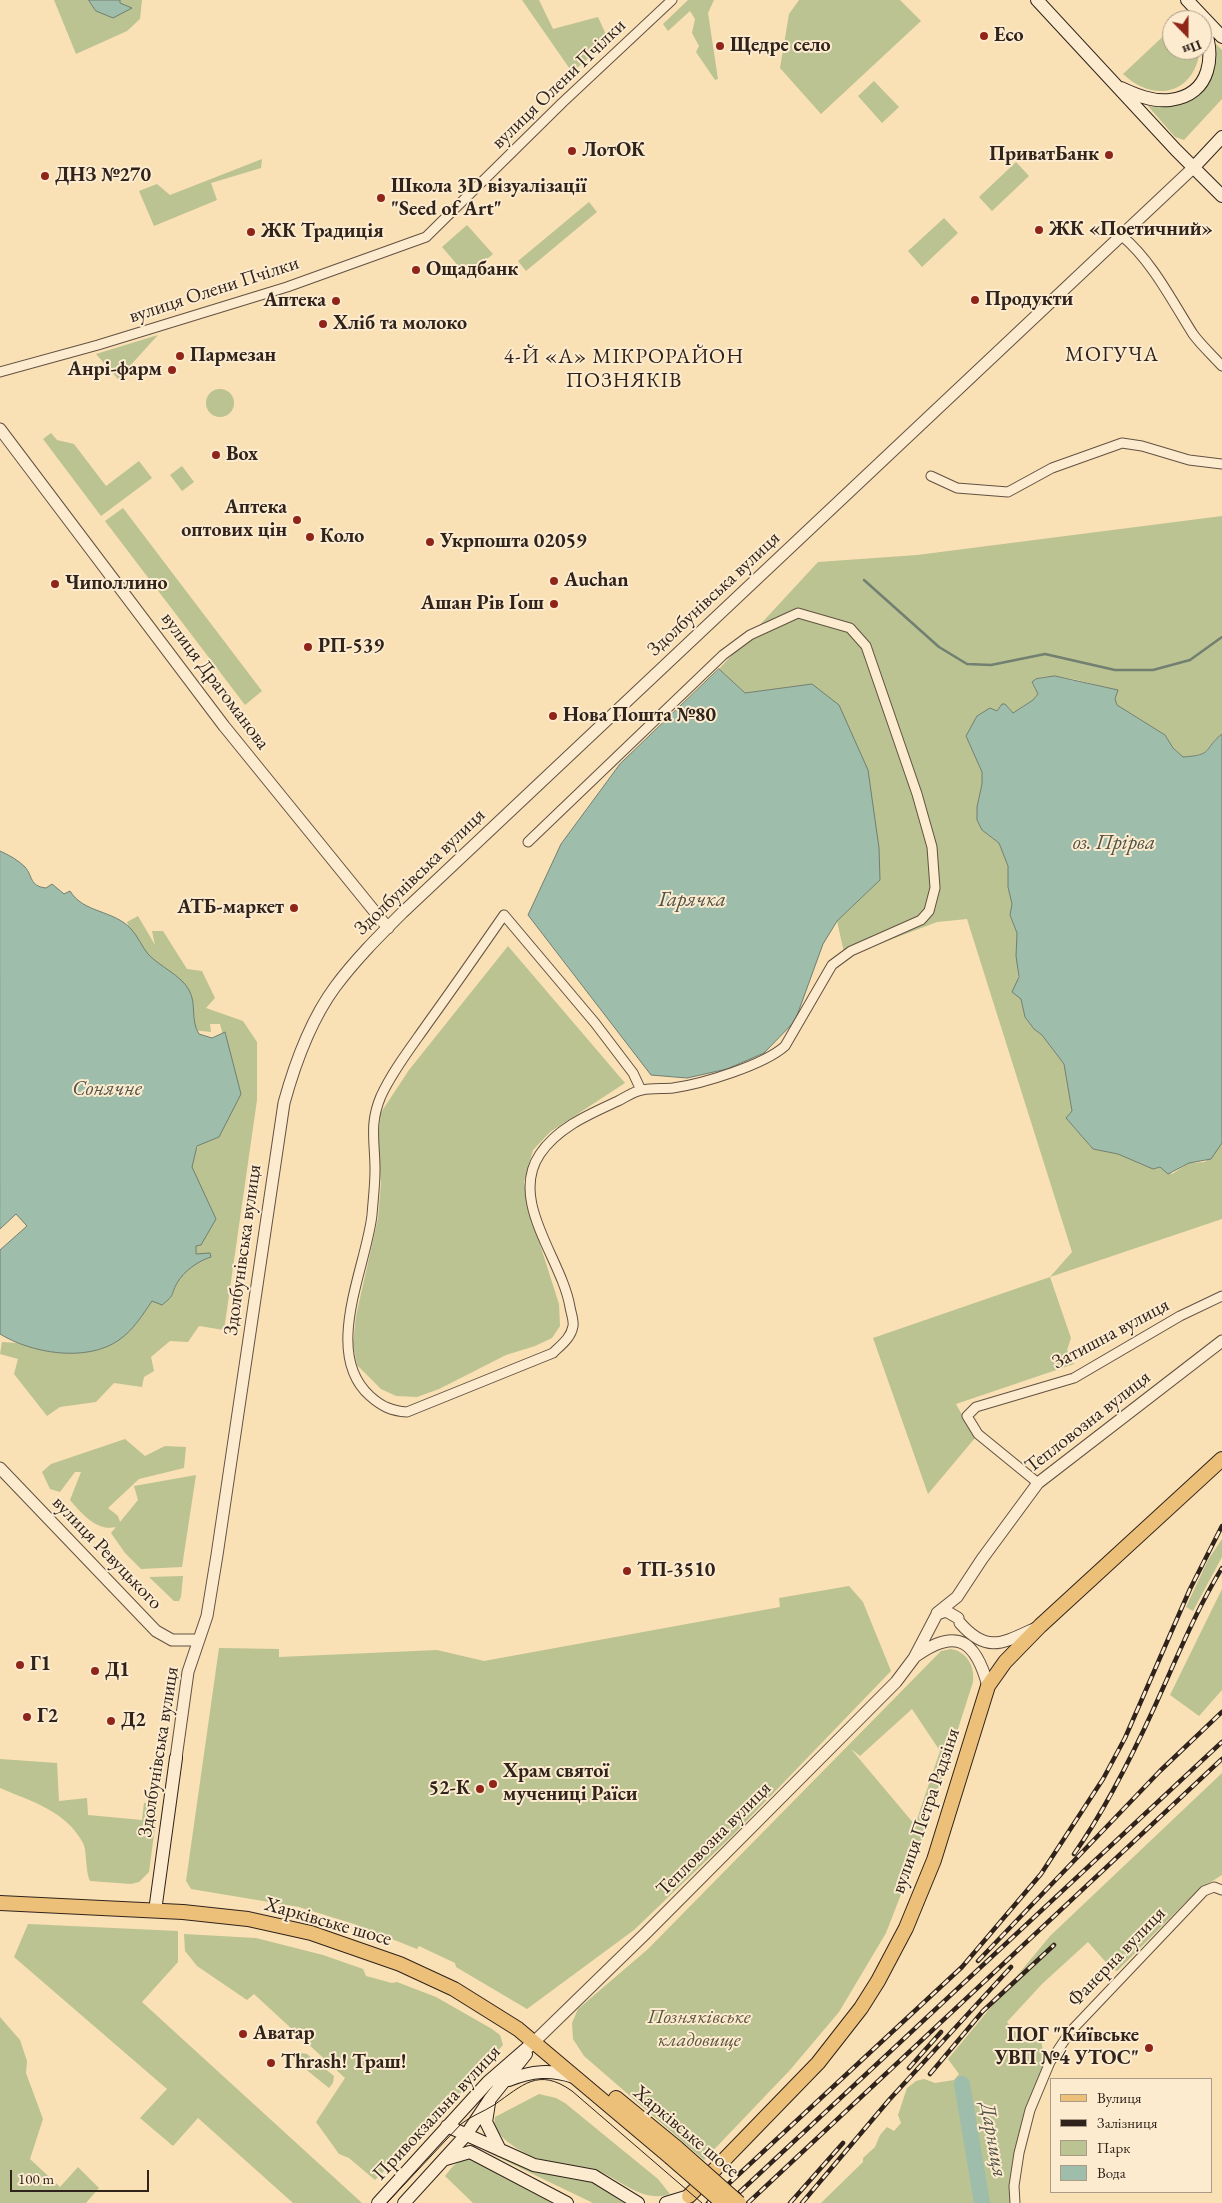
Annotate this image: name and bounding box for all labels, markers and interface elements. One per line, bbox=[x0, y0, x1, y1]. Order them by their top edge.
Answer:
north arrow bbox=[1162, 10, 1212, 60]
street label: вулиця Олени Пчілки bbox=[487, 14, 631, 154]
place label: Eco bbox=[994, 24, 1024, 48]
marker: Eco bbox=[978, 30, 990, 42]
place label: Щедре село bbox=[730, 34, 831, 58]
text: Пн bbox=[1180, 36, 1204, 60]
marker: Щедре село bbox=[714, 40, 726, 52]
place label: ЛотОК bbox=[582, 139, 645, 163]
place label: ПриватБанк bbox=[989, 143, 1099, 167]
marker: ЛотОК bbox=[566, 145, 578, 157]
marker: ПриватБанк bbox=[1103, 149, 1115, 161]
place label: ДНЗ №270 bbox=[55, 164, 151, 188]
marker: ДНЗ №270 bbox=[39, 170, 51, 182]
place label: Школа 3D візуалізації "Seed of Art" bbox=[391, 175, 587, 222]
marker: Школа 3D візуалізації "Seed of Art" bbox=[375, 192, 387, 204]
place label: ЖК «Поетичний» bbox=[1049, 218, 1213, 242]
place label: ЖК Традиція bbox=[261, 220, 384, 244]
marker: ЖК «Поетичний» bbox=[1033, 224, 1045, 236]
marker: ЖК Традиція bbox=[245, 226, 257, 238]
street label: вулиця Олени Пчілки bbox=[126, 251, 302, 329]
place label: Ощадбанк bbox=[426, 258, 518, 282]
marker: Ощадбанк bbox=[410, 264, 422, 276]
place label: Продукти bbox=[985, 288, 1073, 312]
place label: Аптека bbox=[263, 289, 326, 313]
marker: Продукти bbox=[969, 294, 981, 306]
marker: Аптека bbox=[330, 295, 342, 307]
place label: Хліб та молоко bbox=[333, 312, 467, 336]
marker: Хліб та молоко bbox=[317, 318, 329, 330]
district label: МОГУЧА bbox=[1064, 342, 1160, 368]
place label: Пармезан bbox=[190, 344, 276, 368]
district label: 4-Й «А» МІКРОРАЙОН ПОЗНЯКІВ bbox=[502, 344, 746, 394]
marker: Пармезан bbox=[174, 350, 186, 362]
place label: Анрі-фарм bbox=[68, 358, 162, 382]
marker: Анрі-фарм bbox=[166, 364, 178, 376]
place label: Box bbox=[226, 443, 258, 467]
marker: Box bbox=[210, 449, 222, 461]
place label: Аптека оптових цін bbox=[181, 496, 287, 543]
marker: Аптека оптових цін bbox=[291, 514, 303, 526]
place label: Коло bbox=[320, 525, 364, 549]
street label: Здолбунівська вулиця bbox=[643, 526, 785, 662]
place label: Укрпошта 02059 bbox=[440, 530, 587, 554]
marker: Коло bbox=[304, 531, 316, 543]
marker: Укрпошта 02059 bbox=[424, 536, 436, 548]
place label: Auchan bbox=[564, 569, 628, 593]
place label: Чиполлино bbox=[65, 572, 168, 596]
marker: Auchan bbox=[548, 575, 560, 587]
marker: Чиполлино bbox=[49, 578, 61, 590]
place label: Ашан Рів Ґош bbox=[421, 592, 544, 616]
marker: Ашан Рів Ґош bbox=[548, 598, 560, 610]
street label: вулиця Драгоманова bbox=[155, 608, 275, 754]
place label: РП-539 bbox=[318, 635, 384, 659]
marker: РП-539 bbox=[302, 641, 314, 653]
place label: Нова Пошта №80 bbox=[563, 704, 716, 728]
marker: Нова Пошта №80 bbox=[547, 710, 559, 722]
street label: Здолбунівська вулиця bbox=[350, 803, 490, 941]
water label: оз. Прірва bbox=[1073, 830, 1155, 856]
water label: Гарячка bbox=[658, 887, 726, 913]
place label: АТБ-маркет bbox=[177, 896, 284, 920]
marker: АТБ-маркет bbox=[288, 902, 300, 914]
water label: Сонячне bbox=[72, 1076, 142, 1102]
street label: Здолбунівська вулиця bbox=[219, 1163, 267, 1337]
street label: Затишна вулиця bbox=[1048, 1293, 1174, 1375]
street label: Тепловозна вулиця bbox=[1020, 1366, 1156, 1478]
street label: вулиця Ревуцького bbox=[47, 1491, 167, 1615]
place label: ТП-3510 bbox=[637, 1559, 715, 1583]
marker: ТП-3510 bbox=[621, 1565, 633, 1577]
place label: Г1 bbox=[30, 1653, 51, 1677]
marker: Г1 bbox=[14, 1659, 26, 1671]
place label: Д1 bbox=[105, 1659, 130, 1683]
marker: Д1 bbox=[89, 1665, 101, 1677]
street label: Здолбунівська вулиця bbox=[134, 1665, 184, 1839]
place label: Г2 bbox=[37, 1705, 58, 1729]
place label: Д2 bbox=[121, 1709, 146, 1733]
marker: Г2 bbox=[21, 1711, 33, 1723]
marker: Д2 bbox=[105, 1715, 117, 1727]
street label: вулиця Петра Радзіня bbox=[886, 1725, 966, 1897]
place label: Храм святої мучениці Раїси bbox=[503, 1760, 638, 1807]
place label: 52-К bbox=[428, 1777, 470, 1801]
street label: Тепловозна вулиця bbox=[652, 1777, 776, 1901]
marker: Храм святої мучениці Раїси bbox=[487, 1778, 499, 1790]
marker: 52-К bbox=[474, 1783, 486, 1795]
street label: Харківське шосе bbox=[262, 1892, 394, 1952]
street label: Фанерна вулиця bbox=[1063, 1902, 1171, 2012]
park label: Позняківське кладовище bbox=[648, 2006, 750, 2053]
place label: Аватар bbox=[253, 2022, 314, 2046]
place label: ПОГ "Київське УВП №4 УТОС" bbox=[994, 2024, 1139, 2071]
marker: Аватар bbox=[237, 2028, 249, 2040]
street label: Привокзальна вулиця bbox=[368, 2040, 506, 2186]
marker: ПОГ "Київське УВП №4 УТОС" bbox=[1143, 2042, 1155, 2054]
place label: Thrash! Траш! bbox=[281, 2051, 406, 2075]
marker: Thrash! Траш! bbox=[265, 2057, 277, 2069]
legend bbox=[1050, 2078, 1212, 2193]
street label: Харківське шосе bbox=[628, 2081, 744, 2183]
text: Вулиця bbox=[1097, 2088, 1142, 2107]
water label: Дарниця bbox=[974, 2101, 1012, 2179]
text: Залізниця bbox=[1097, 2113, 1157, 2132]
text: Парк bbox=[1097, 2138, 1130, 2157]
scale bar bbox=[12, 2160, 151, 2192]
text: Вода bbox=[1097, 2163, 1126, 2182]
text: 100 m bbox=[18, 2169, 54, 2188]

